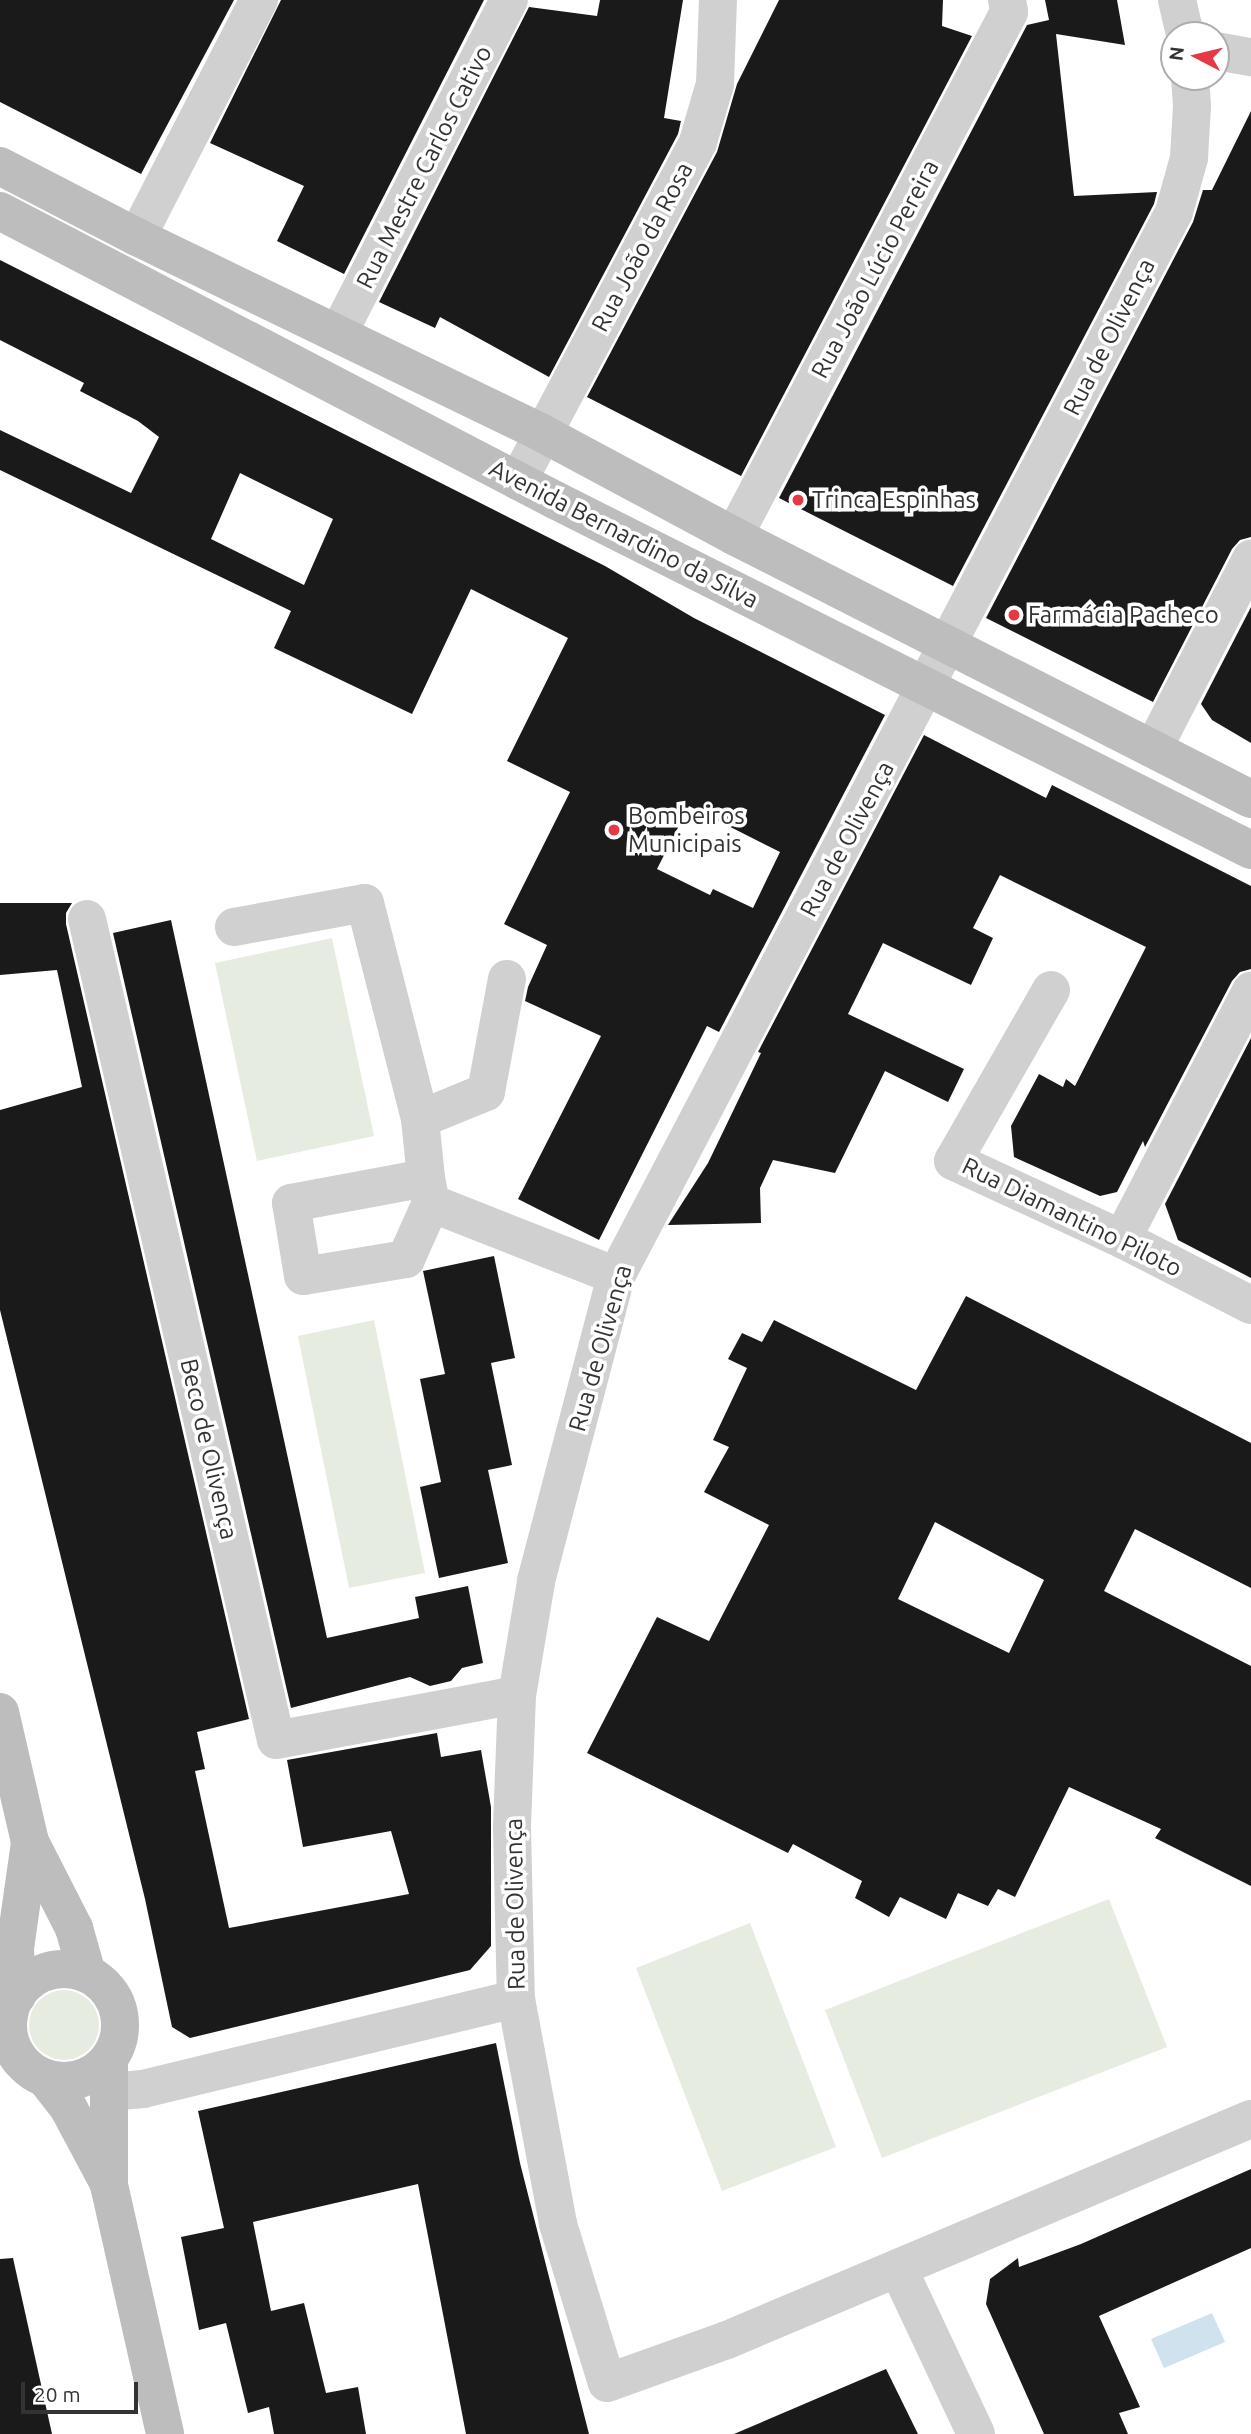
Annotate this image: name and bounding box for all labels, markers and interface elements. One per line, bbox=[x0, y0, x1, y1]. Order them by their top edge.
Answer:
north arrow bbox=[1160, 21, 1230, 91]
street label: Rua Mestre Carlos Cativo bbox=[350, 41, 498, 293]
text: N bbox=[1164, 45, 1188, 62]
street label: Rua João Lúcio Pereira bbox=[805, 155, 945, 383]
street label: Rua João da Rosa bbox=[585, 157, 699, 337]
street label: Rua de Olivença bbox=[1057, 254, 1161, 420]
street label: Avenida Bernardino da Silva bbox=[485, 454, 763, 614]
place label: Trinca Espinhas bbox=[812, 486, 976, 514]
marker: Trinca Espinhas bbox=[790, 492, 806, 508]
place label: Farmácia Pacheco bbox=[1028, 601, 1219, 629]
marker: Farmácia Pacheco bbox=[1006, 607, 1022, 623]
street label: Rua de Olivença bbox=[794, 756, 900, 922]
place label: Bombeiros Municipais bbox=[628, 802, 745, 858]
marker: Bombeiros Municipais bbox=[606, 822, 622, 838]
street label: Rua Diamantino Piloto bbox=[957, 1151, 1187, 1283]
street label: Rua de Olivença bbox=[562, 1261, 638, 1435]
street label: Beco de Olivença bbox=[174, 1356, 244, 1542]
street label: Rua de Olivença bbox=[499, 1818, 531, 1990]
scale bar bbox=[24, 2368, 142, 2412]
text: 20 m bbox=[34, 2382, 81, 2406]

